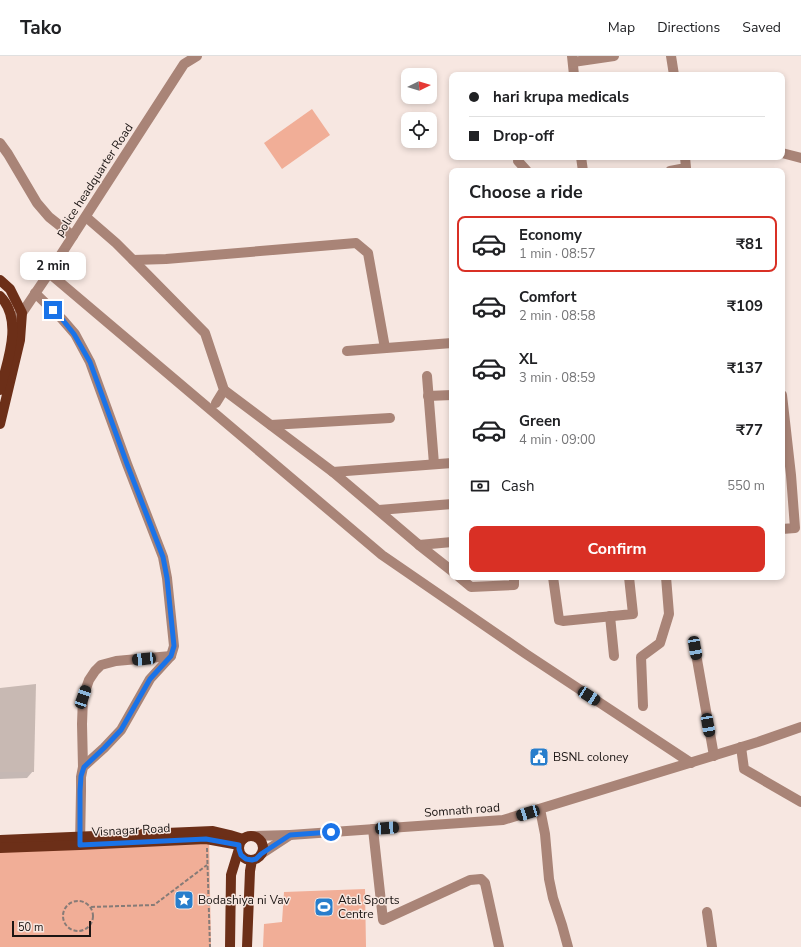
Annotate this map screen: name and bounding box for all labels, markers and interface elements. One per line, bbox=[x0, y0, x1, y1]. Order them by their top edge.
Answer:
text: Tako bbox=[20, 15, 62, 41]
text: Map bbox=[608, 18, 635, 37]
text: Directions bbox=[657, 18, 720, 37]
text: Saved bbox=[742, 18, 781, 37]
north arrow bbox=[401, 68, 437, 104]
map controls bbox=[401, 68, 437, 148]
text: hari krupa medicals bbox=[493, 87, 629, 107]
button: locate bbox=[401, 112, 437, 148]
street label: police headquarter Road bbox=[51, 120, 137, 240]
text: Drop-off bbox=[493, 126, 554, 146]
text: Choose a ride bbox=[469, 180, 583, 204]
text: Economy bbox=[519, 225, 582, 245]
icon: car bbox=[471, 226, 507, 262]
text: ₹81 bbox=[736, 234, 763, 254]
text: 1 min · 08:57 bbox=[519, 245, 595, 263]
callout: 2 min bbox=[20, 252, 86, 280]
text: 2 min bbox=[36, 257, 70, 275]
text: Comfort bbox=[519, 287, 576, 307]
icon: car bbox=[471, 288, 507, 324]
text: ₹109 bbox=[727, 296, 763, 316]
route end bbox=[44, 301, 62, 319]
text: 2 min · 08:58 bbox=[519, 307, 595, 325]
text: XL bbox=[519, 349, 538, 369]
icon: car bbox=[471, 350, 507, 386]
text: ₹137 bbox=[727, 358, 763, 378]
text: 3 min · 08:59 bbox=[519, 369, 595, 387]
text: Green bbox=[519, 411, 561, 431]
icon: car bbox=[471, 412, 507, 448]
text: ₹77 bbox=[736, 420, 763, 440]
text: 4 min · 09:00 bbox=[519, 431, 595, 449]
icon: cash bbox=[469, 475, 491, 497]
text: Cash bbox=[501, 476, 535, 496]
text: 550 m bbox=[727, 477, 765, 495]
button: Confirm bbox=[469, 526, 765, 572]
car bbox=[687, 635, 703, 661]
car bbox=[131, 652, 157, 666]
car bbox=[73, 684, 93, 710]
car bbox=[576, 684, 602, 708]
car bbox=[700, 712, 716, 738]
public building icon: BSNL coloney bbox=[528, 746, 550, 768]
place label: BSNL coloney bbox=[553, 749, 629, 765]
street label: Somnath road bbox=[424, 799, 500, 821]
car bbox=[515, 804, 541, 822]
street label: Visnagar Road bbox=[90, 820, 171, 840]
car bbox=[375, 821, 399, 835]
route start bbox=[322, 823, 340, 841]
place icon: Bodashiya ni Vav bbox=[173, 889, 195, 911]
place label: Bodashiya ni Vav bbox=[198, 892, 291, 908]
place label: Atal Sports Centre bbox=[338, 892, 400, 922]
sports icon: Atal Sports Centre bbox=[313, 896, 335, 918]
scale bar bbox=[12, 919, 91, 938]
text: 50 m bbox=[18, 920, 43, 935]

